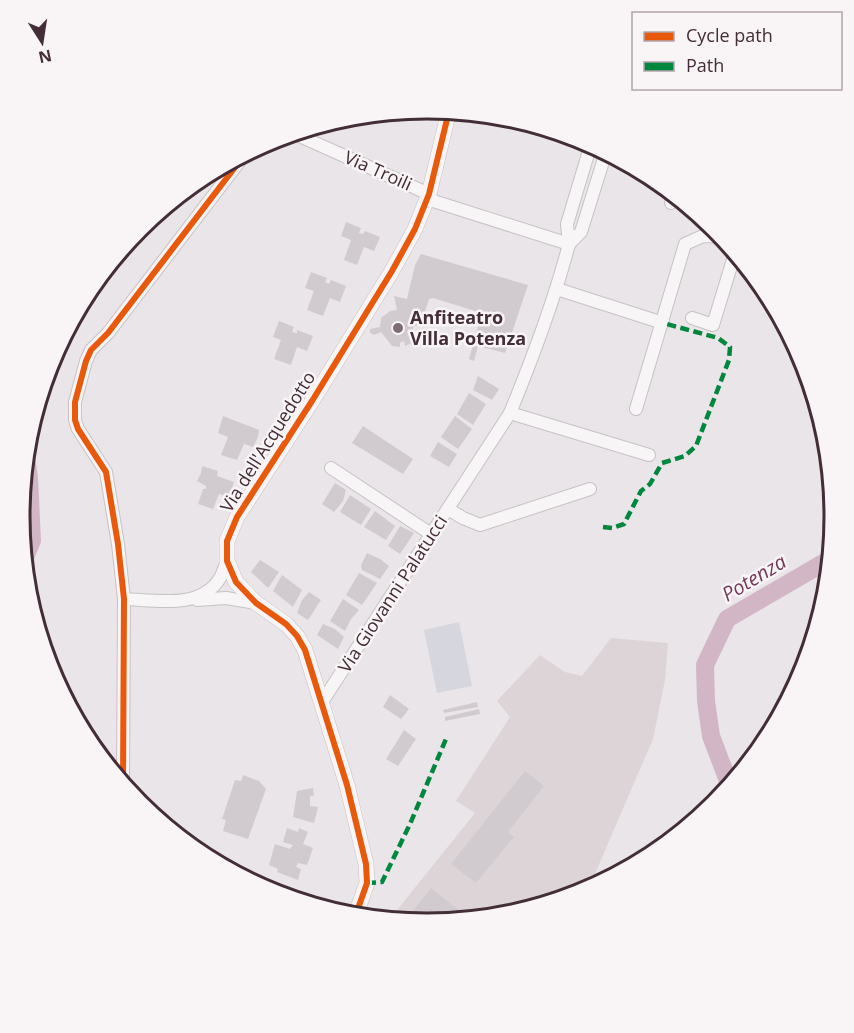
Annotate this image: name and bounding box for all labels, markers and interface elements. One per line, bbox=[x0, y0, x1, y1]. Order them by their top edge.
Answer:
north arrow bbox=[12, 12, 72, 72]
legend bbox=[632, 12, 842, 90]
text: Cycle path bbox=[686, 23, 773, 47]
text: N bbox=[36, 45, 54, 69]
text: Path bbox=[686, 53, 724, 77]
street label: Via Troili bbox=[341, 145, 416, 196]
place label: Anfiteatro Villa Potenza bbox=[410, 305, 526, 350]
marker: Anfiteatro Villa Potenza bbox=[391, 321, 405, 335]
street label: Via dell'Acquedotto bbox=[214, 367, 320, 516]
street label: Via Giovanni Palatucci bbox=[332, 510, 452, 677]
water label: Potenza bbox=[716, 548, 791, 607]

